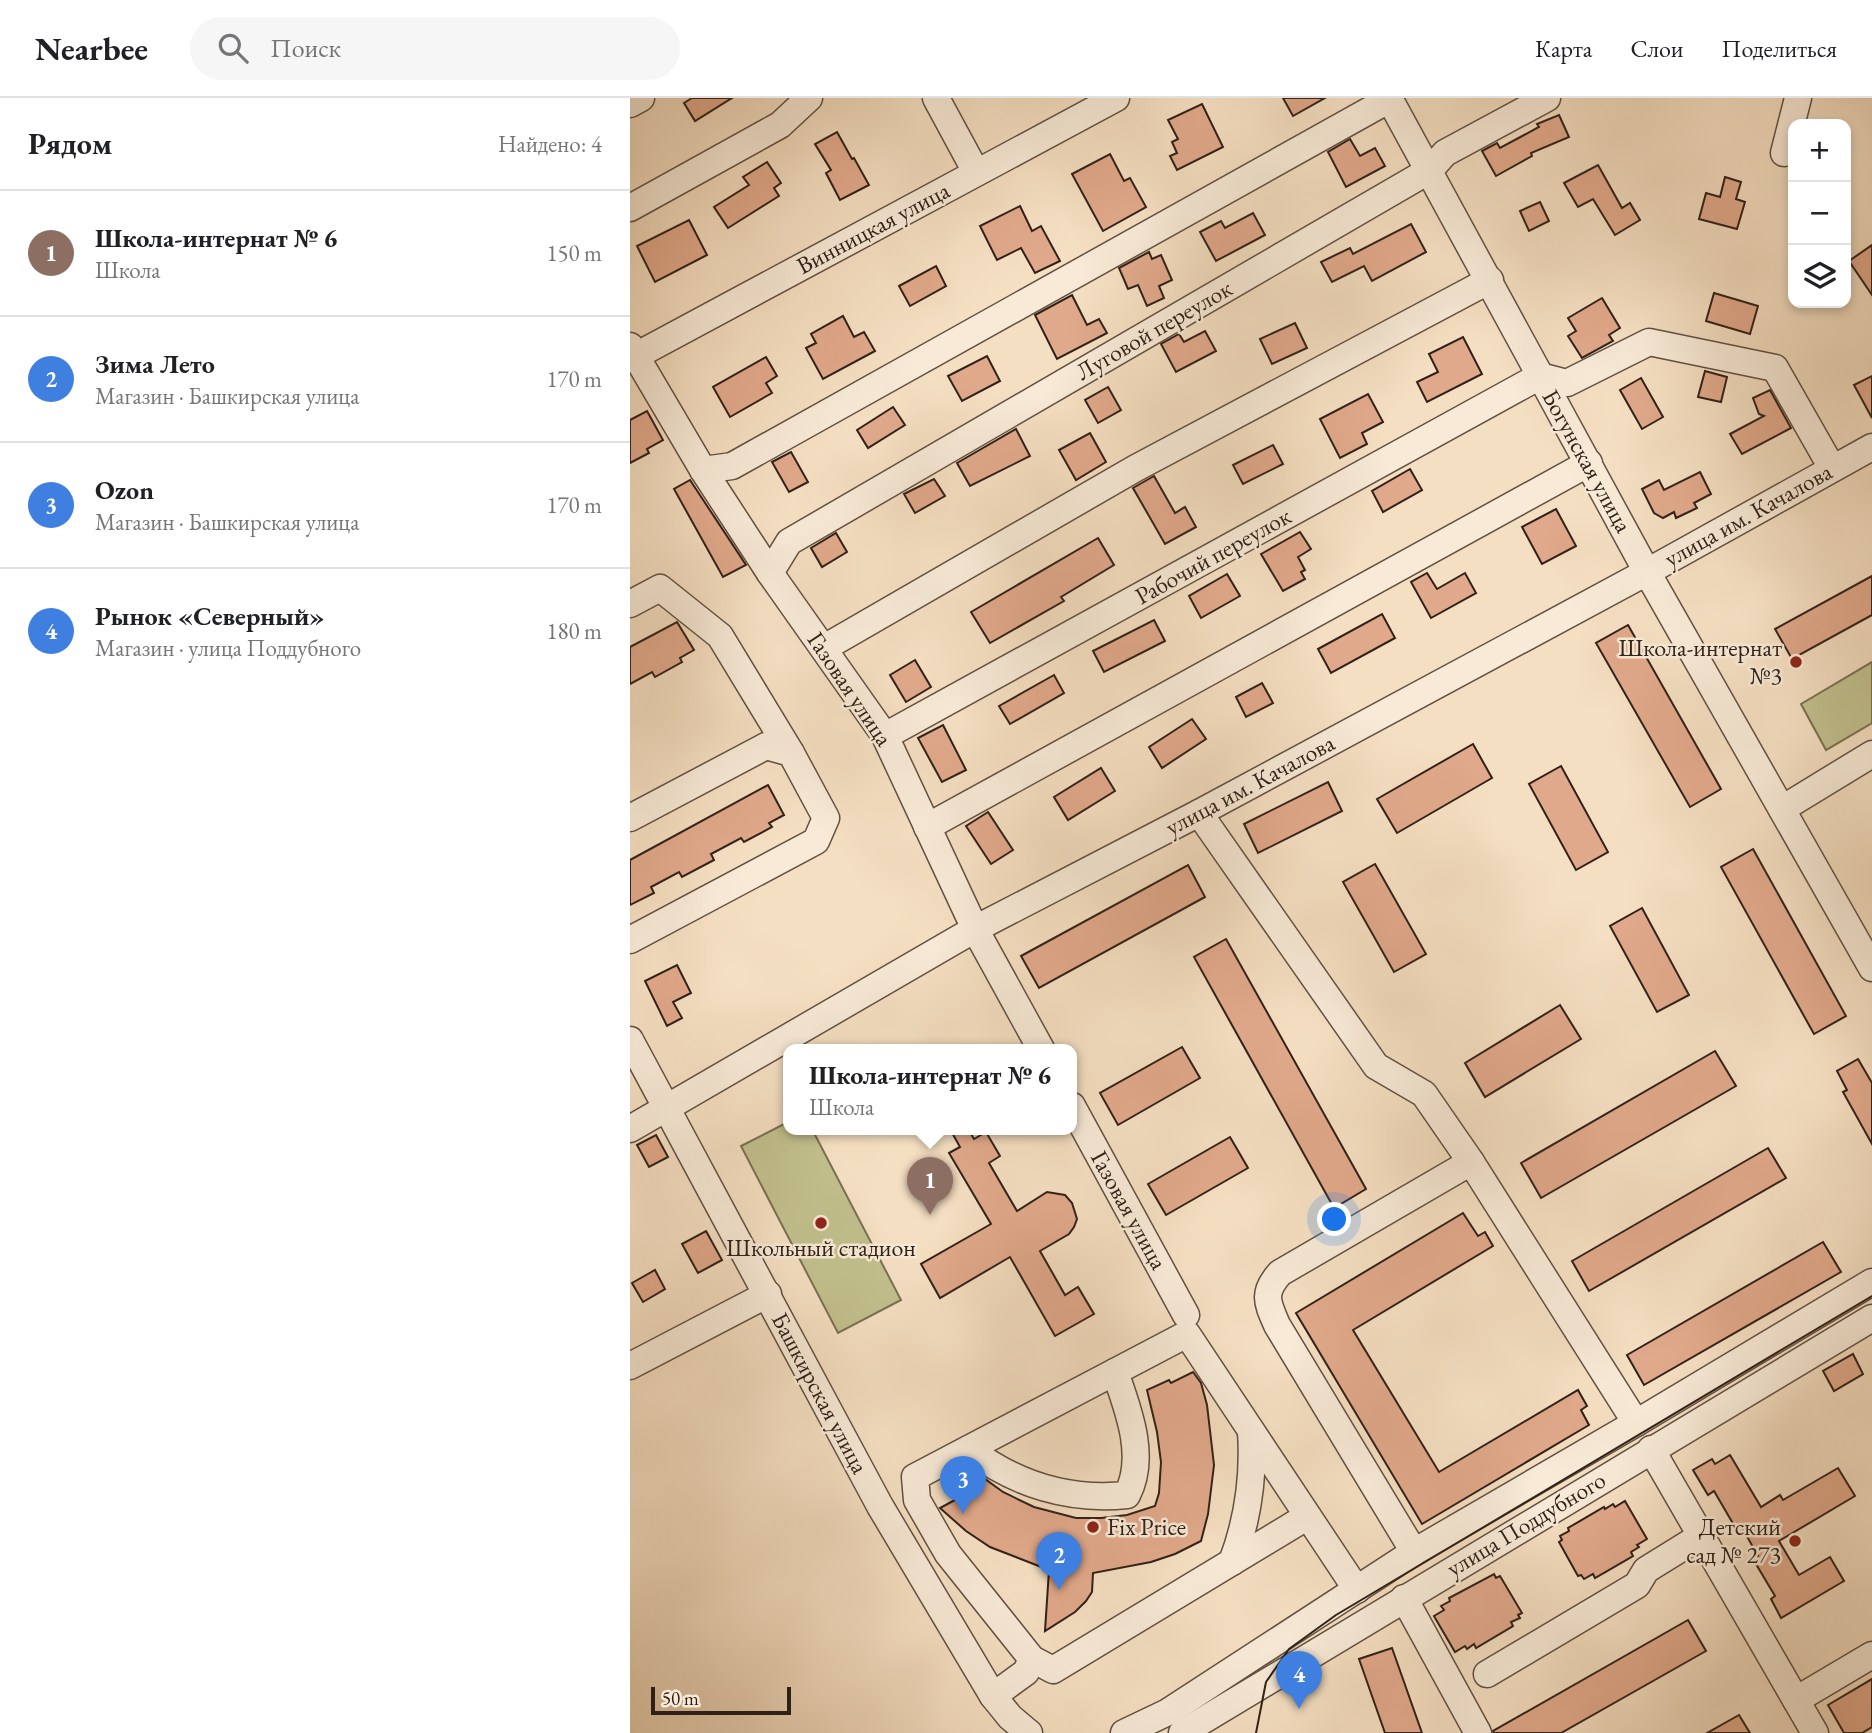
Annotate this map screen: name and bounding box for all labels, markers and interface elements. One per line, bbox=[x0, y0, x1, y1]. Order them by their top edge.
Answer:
search box bbox=[190, 17, 680, 80]
text: Nearbee bbox=[35, 27, 148, 70]
icon: search bbox=[214, 29, 252, 67]
text: Поиск bbox=[270, 31, 341, 65]
text: Карта bbox=[1535, 33, 1592, 64]
text: Слои bbox=[1630, 33, 1684, 64]
text: Поделиться bbox=[1722, 33, 1837, 64]
map controls bbox=[1788, 119, 1851, 308]
button: + bbox=[1788, 119, 1851, 182]
text: Рядом bbox=[28, 124, 112, 163]
text: Найдено: 4 bbox=[498, 129, 602, 159]
street label: Винницкая улица bbox=[791, 174, 955, 281]
button: − bbox=[1788, 182, 1851, 245]
text: Школа-интернат № 6 bbox=[95, 221, 337, 255]
text: 1 bbox=[45, 238, 57, 268]
text: 150 m bbox=[546, 238, 602, 268]
button: layers bbox=[1788, 245, 1851, 308]
text: Школа bbox=[95, 255, 160, 285]
street label: Луговой переулок bbox=[1070, 272, 1238, 387]
text: Зима Лето bbox=[95, 347, 215, 381]
text: 2 bbox=[45, 364, 57, 394]
text: 170 m bbox=[546, 364, 602, 394]
text: Магазин · Башкирская улица bbox=[95, 381, 359, 411]
street label: Богунская улица bbox=[1535, 384, 1640, 538]
street label: улица им. Качалова bbox=[1658, 455, 1838, 574]
text: Ozon bbox=[95, 473, 154, 507]
text: 3 bbox=[45, 490, 57, 520]
text: 170 m bbox=[546, 490, 602, 520]
street label: Рабочий переулок bbox=[1129, 500, 1297, 611]
text: Магазин · Башкирская улица bbox=[95, 507, 359, 537]
text: Рынок «Северный» bbox=[95, 599, 324, 633]
text: 4 bbox=[45, 616, 57, 646]
text: 180 m bbox=[546, 616, 602, 646]
street label: Газовая улица bbox=[801, 626, 900, 752]
place label: Школа-интернат №3 bbox=[1618, 632, 1782, 691]
text: Магазин · улица Поддубного bbox=[95, 633, 361, 663]
marker: Школа-интернат №3 bbox=[1788, 654, 1804, 670]
street label: улица им. Качалова bbox=[1160, 727, 1340, 842]
popup bbox=[783, 1044, 1077, 1135]
text: Школа-интернат № 6 bbox=[809, 1058, 1051, 1092]
text: Школа bbox=[809, 1092, 874, 1122]
street label: Газовая улица bbox=[1084, 1145, 1175, 1275]
pin: 1 bbox=[907, 1157, 953, 1215]
your location bbox=[1317, 1202, 1351, 1236]
marker: Школьный стадион bbox=[813, 1215, 829, 1231]
place label: Школьный стадион bbox=[726, 1232, 916, 1263]
street label: Башкирская улица bbox=[765, 1307, 876, 1479]
pin: 3 bbox=[940, 1456, 986, 1514]
street label: улица Поддубного bbox=[1440, 1464, 1611, 1583]
place label: Fix Price bbox=[1107, 1511, 1186, 1542]
place label: Детский сад № 273 bbox=[1686, 1511, 1781, 1570]
marker: Fix Price bbox=[1085, 1519, 1101, 1535]
pin: 2 bbox=[1036, 1532, 1082, 1590]
marker: Детский сад № 273 bbox=[1787, 1533, 1803, 1549]
pin: 4 bbox=[1276, 1651, 1322, 1709]
scale bar bbox=[651, 1684, 791, 1716]
text: 50 m bbox=[662, 1686, 699, 1711]

